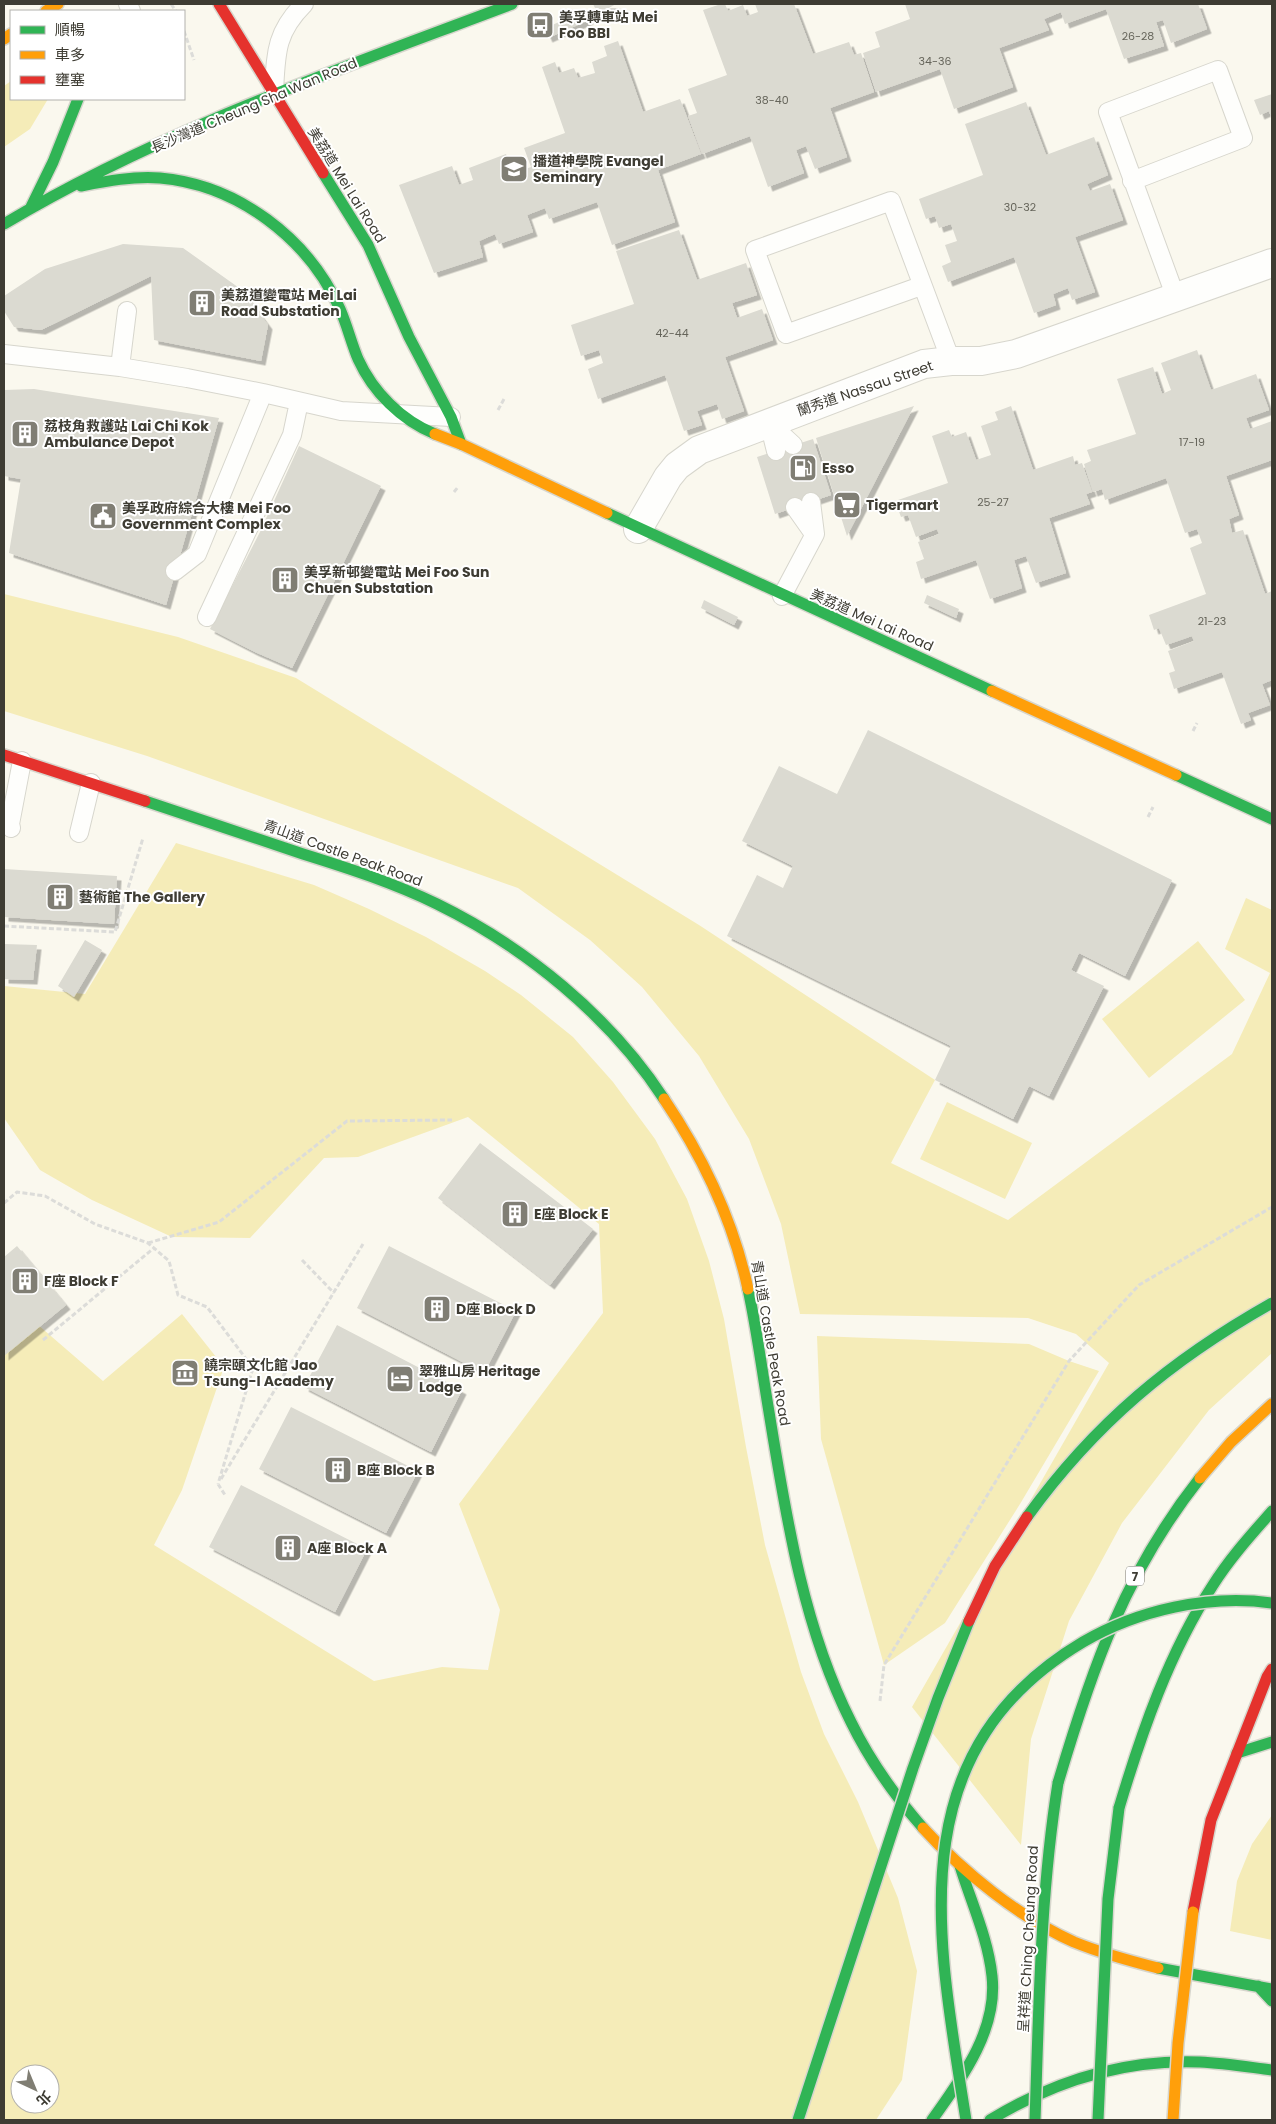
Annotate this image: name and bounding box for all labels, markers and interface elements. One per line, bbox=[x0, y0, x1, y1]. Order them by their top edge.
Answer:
place label: 美孚轉車站 Mei Foo BBI bbox=[559, 7, 658, 43]
legend bbox=[10, 10, 185, 100]
bus stop icon: 美孚轉車站 Mei Foo BBI bbox=[525, 10, 555, 40]
text: 順暢 bbox=[55, 19, 85, 40]
house number: 26-28 bbox=[1122, 28, 1154, 44]
text: 車多 bbox=[55, 44, 85, 65]
street label: 長沙灣道 Cheung Sha Wan Road bbox=[148, 52, 360, 158]
house number: 34-36 bbox=[919, 53, 951, 69]
text: 壅塞 bbox=[55, 69, 85, 90]
house number: 38-40 bbox=[755, 92, 789, 108]
street label: 美荔道 Mei Lai Road bbox=[303, 123, 391, 247]
place label: 播道神學院 Evangel Seminary bbox=[533, 151, 664, 187]
school or university icon: 播道神學院 Evangel Seminary bbox=[499, 154, 529, 184]
house number: 30-32 bbox=[1004, 199, 1036, 215]
place label: 美荔道變電站 Mei Lai Road Substation bbox=[221, 285, 357, 321]
building icon: 美荔道變電站 Mei Lai Road Substation bbox=[187, 288, 217, 318]
house number: 42-44 bbox=[655, 325, 689, 341]
street label: 蘭秀道 Nassau Street bbox=[794, 355, 936, 421]
place label: 荔枝角救護站 Lai Chi Kok Ambulance Depot bbox=[44, 416, 209, 452]
building icon: 荔枝角救護站 Lai Chi Kok Ambulance Depot bbox=[10, 419, 40, 449]
house number: 17-19 bbox=[1179, 434, 1205, 450]
fuel station icon: Esso bbox=[788, 453, 818, 483]
place label: Esso bbox=[822, 458, 854, 478]
supermarket icon: Tigermart bbox=[832, 490, 862, 520]
house number: 25-27 bbox=[977, 494, 1009, 510]
place label: Tigermart bbox=[866, 495, 939, 515]
place label: 美孚政府綜合大樓 Mei Foo Government Complex bbox=[122, 498, 291, 534]
public building icon: 美孚政府綜合大樓 Mei Foo Government Complex bbox=[88, 501, 118, 531]
place label: 美孚新邨變電站 Mei Foo Sun Chuen Substation bbox=[304, 562, 490, 598]
building icon: 美孚新邨變電站 Mei Foo Sun Chuen Substation bbox=[270, 565, 300, 595]
street label: 美荔道 Mei Lai Road bbox=[807, 584, 937, 656]
house number: 21-23 bbox=[1198, 613, 1226, 629]
street label: 青山道 Castle Peak Road bbox=[261, 815, 425, 891]
building icon: 藝術館 The Gallery bbox=[45, 882, 75, 912]
place label: 藝術館 The Gallery bbox=[79, 887, 205, 907]
building icon: E座 Block E bbox=[500, 1199, 530, 1229]
place label: E座 Block E bbox=[534, 1204, 608, 1224]
street label: 青山道 Castle Peak Road bbox=[747, 1259, 795, 1427]
building icon: F座 Block F bbox=[10, 1266, 40, 1296]
place label: F座 Block F bbox=[44, 1271, 119, 1291]
building icon: D座 Block D bbox=[422, 1294, 452, 1324]
place label: D座 Block D bbox=[456, 1299, 536, 1319]
place label: 饒宗頤文化館 Jao Tsung-I Academy bbox=[204, 1355, 334, 1391]
museum icon: 饒宗頤文化館 Jao Tsung-I Academy bbox=[170, 1358, 200, 1388]
place label: 翠雅山房 Heritage Lodge bbox=[419, 1361, 541, 1397]
hotel icon: 翠雅山房 Heritage Lodge bbox=[385, 1364, 415, 1394]
building icon: B座 Block B bbox=[323, 1455, 353, 1485]
place label: B座 Block B bbox=[357, 1460, 435, 1480]
building icon: A座 Block A bbox=[273, 1533, 303, 1563]
place label: A座 Block A bbox=[307, 1538, 388, 1558]
road number: 7 bbox=[1126, 1566, 1144, 1585]
street label: 呈祥道 Ching Cheung Road bbox=[1013, 1845, 1043, 2033]
north arrow bbox=[10, 2064, 60, 2114]
text: 北 bbox=[32, 2086, 56, 2110]

